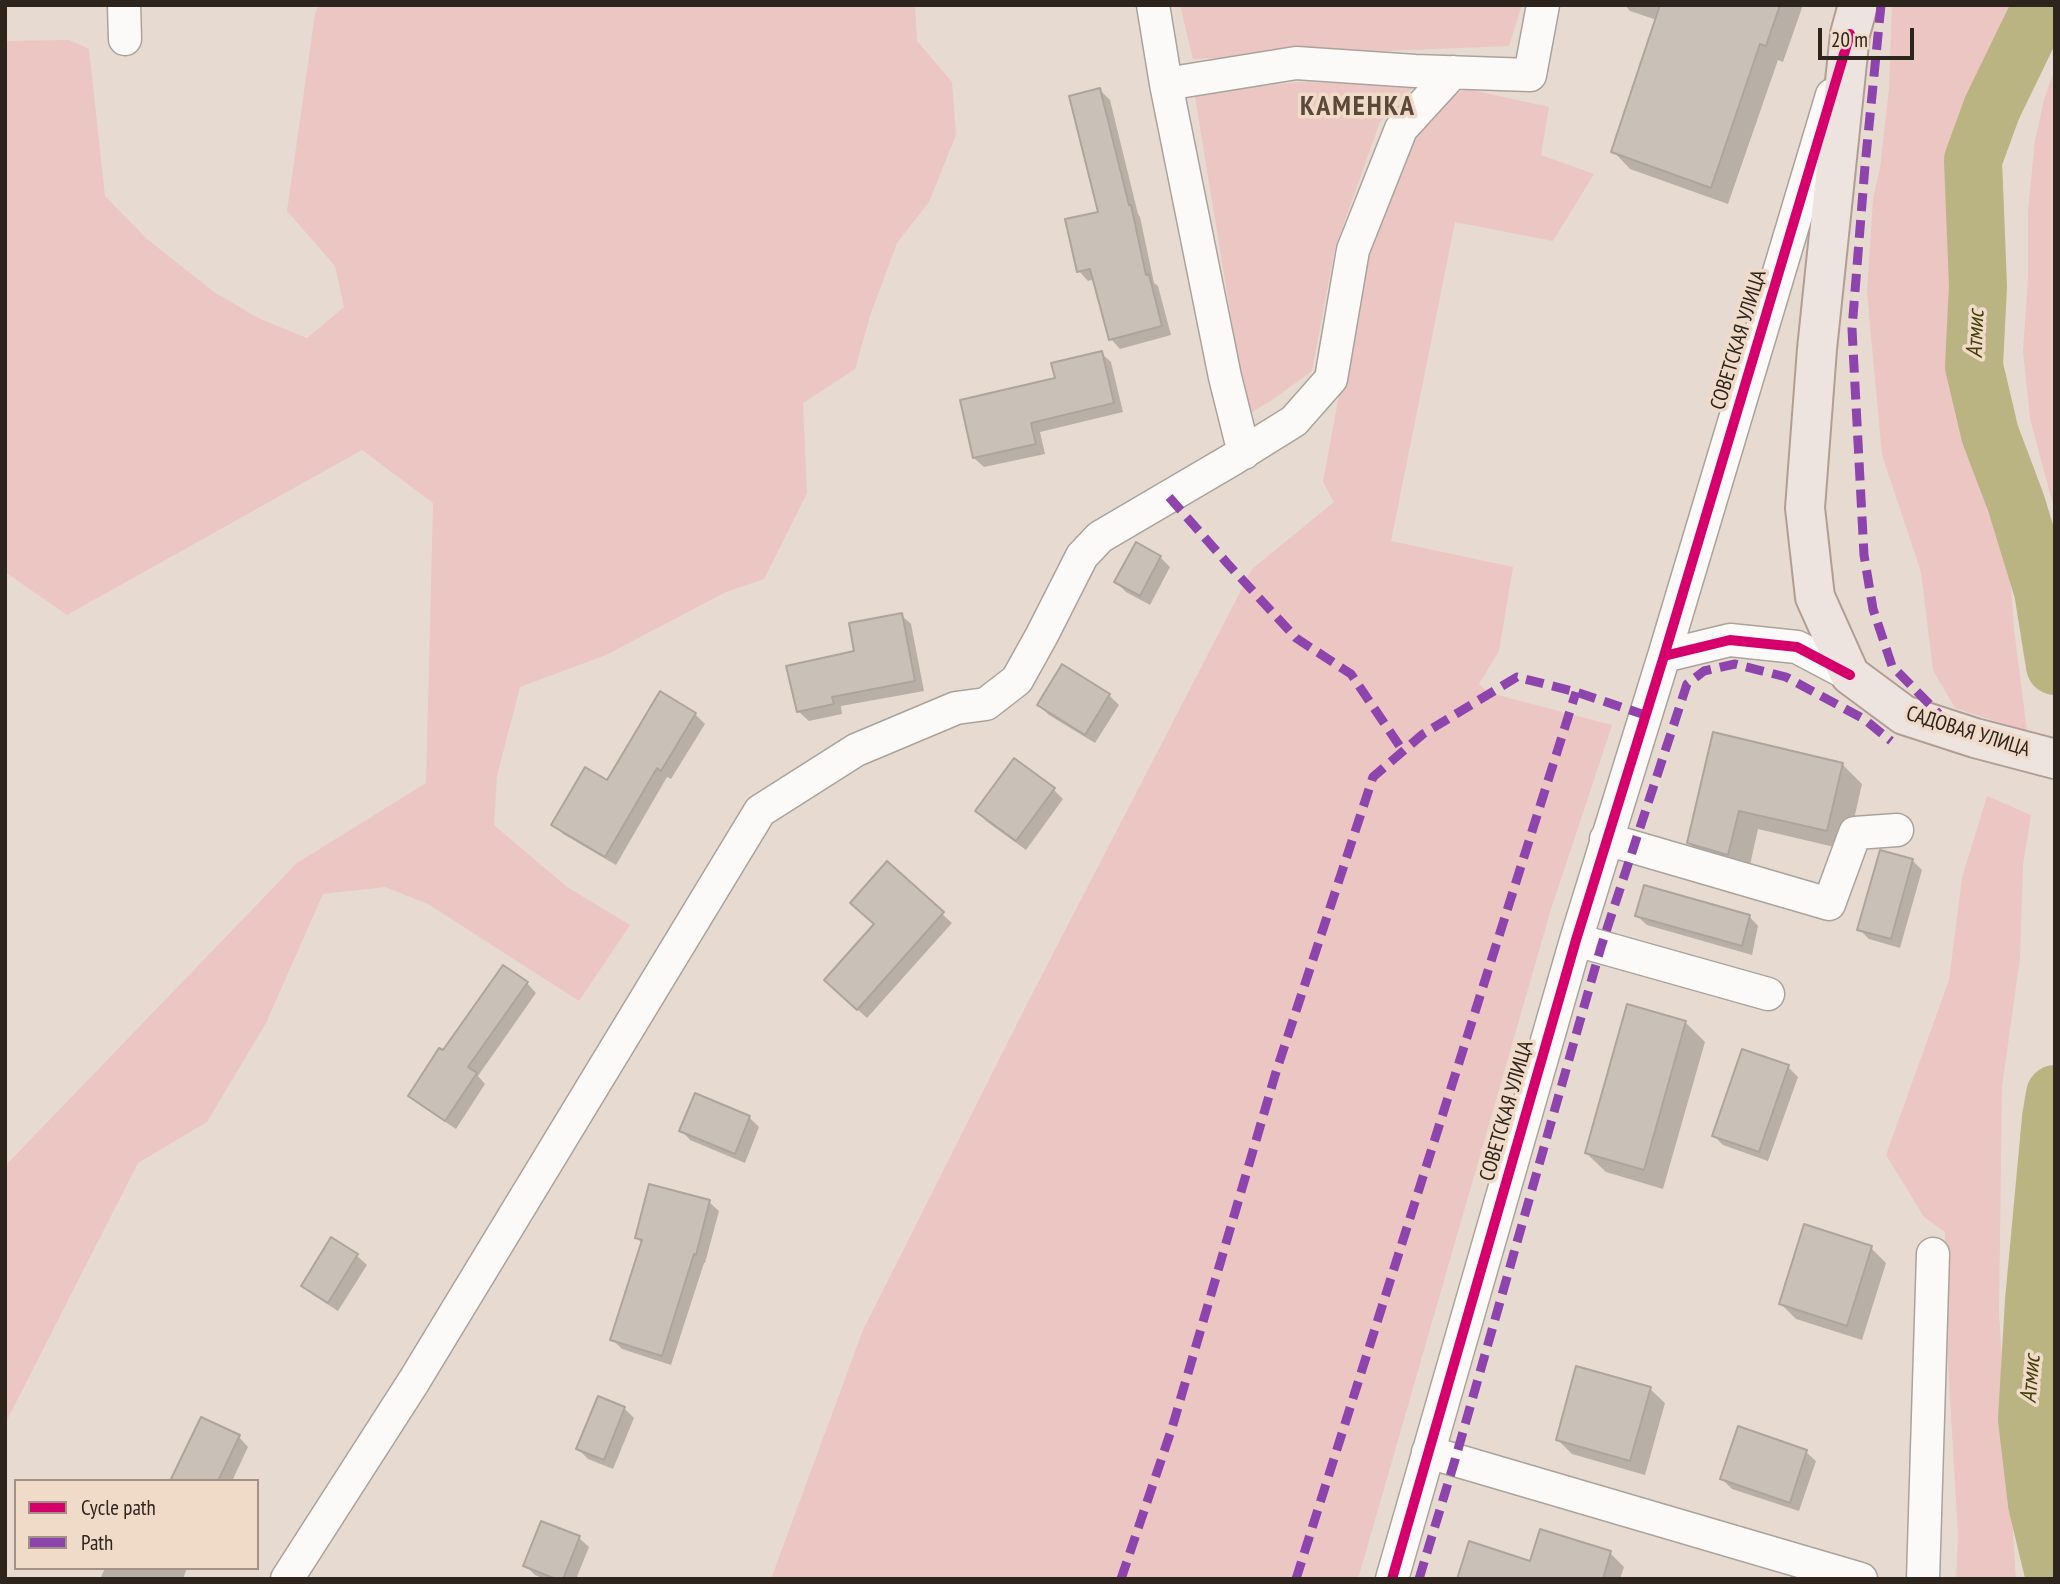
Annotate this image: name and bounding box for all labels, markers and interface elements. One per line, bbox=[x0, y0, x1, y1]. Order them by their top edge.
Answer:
scale bar bbox=[1822, 14, 1918, 58]
text: 20 m bbox=[1831, 26, 1868, 53]
district label: КАМЕНКА bbox=[1301, 90, 1415, 124]
street label: СОВЕТСКАЯ УЛИЦА bbox=[1706, 267, 1772, 413]
water label: Атмис bbox=[1961, 310, 1991, 358]
street label: САДОВАЯ УЛИЦА bbox=[1903, 701, 2033, 763]
street label: СОВЕТСКАЯ УЛИЦА bbox=[1475, 1038, 1539, 1184]
water label: Атмис bbox=[2015, 1354, 2047, 1404]
legend bbox=[14, 1479, 259, 1570]
text: Cycle path bbox=[81, 1494, 156, 1521]
text: Path bbox=[81, 1529, 113, 1556]

